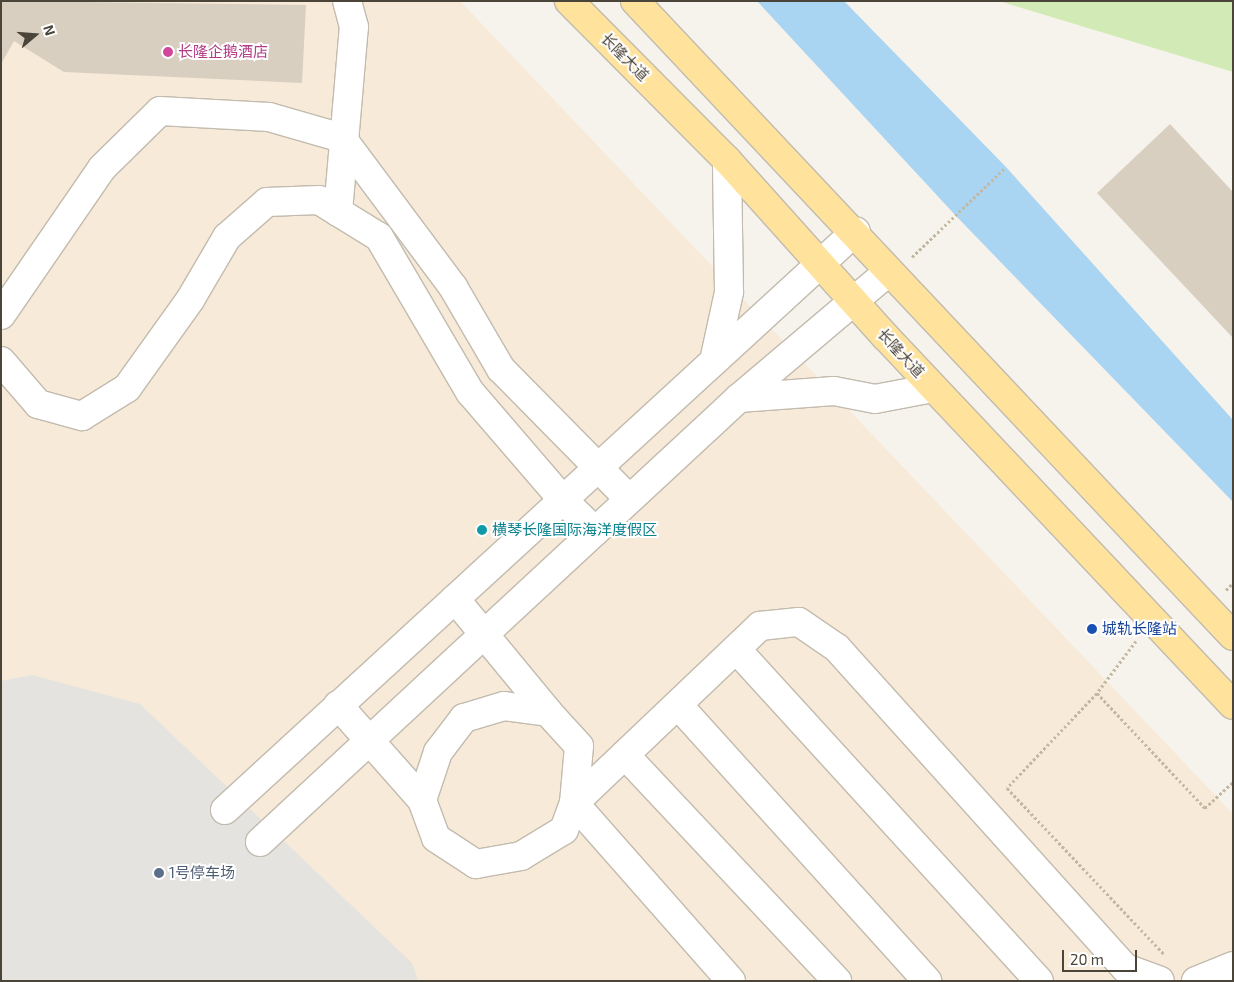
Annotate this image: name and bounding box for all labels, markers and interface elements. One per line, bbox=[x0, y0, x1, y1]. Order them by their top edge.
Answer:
north arrow bbox=[10, 10, 60, 60]
text: N bbox=[40, 23, 59, 38]
street label: 长隆大道 bbox=[597, 29, 653, 85]
place label: 长隆企鹅酒店 bbox=[178, 43, 268, 61]
marker: 长隆企鹅酒店 bbox=[162, 46, 174, 58]
street label: 长隆大道 bbox=[874, 325, 928, 381]
place label: 横琴长隆国际海洋度假区 bbox=[492, 521, 657, 539]
marker: 横琴长隆国际海洋度假区 bbox=[476, 524, 488, 536]
place label: 城轨长隆站 bbox=[1102, 620, 1177, 638]
marker: 城轨长隆站 bbox=[1086, 623, 1098, 635]
place label: 1号停车场 bbox=[169, 864, 235, 882]
marker: 1号停车场 bbox=[153, 867, 165, 879]
scale bar bbox=[1064, 940, 1139, 972]
text: 20 m bbox=[1070, 950, 1104, 968]

